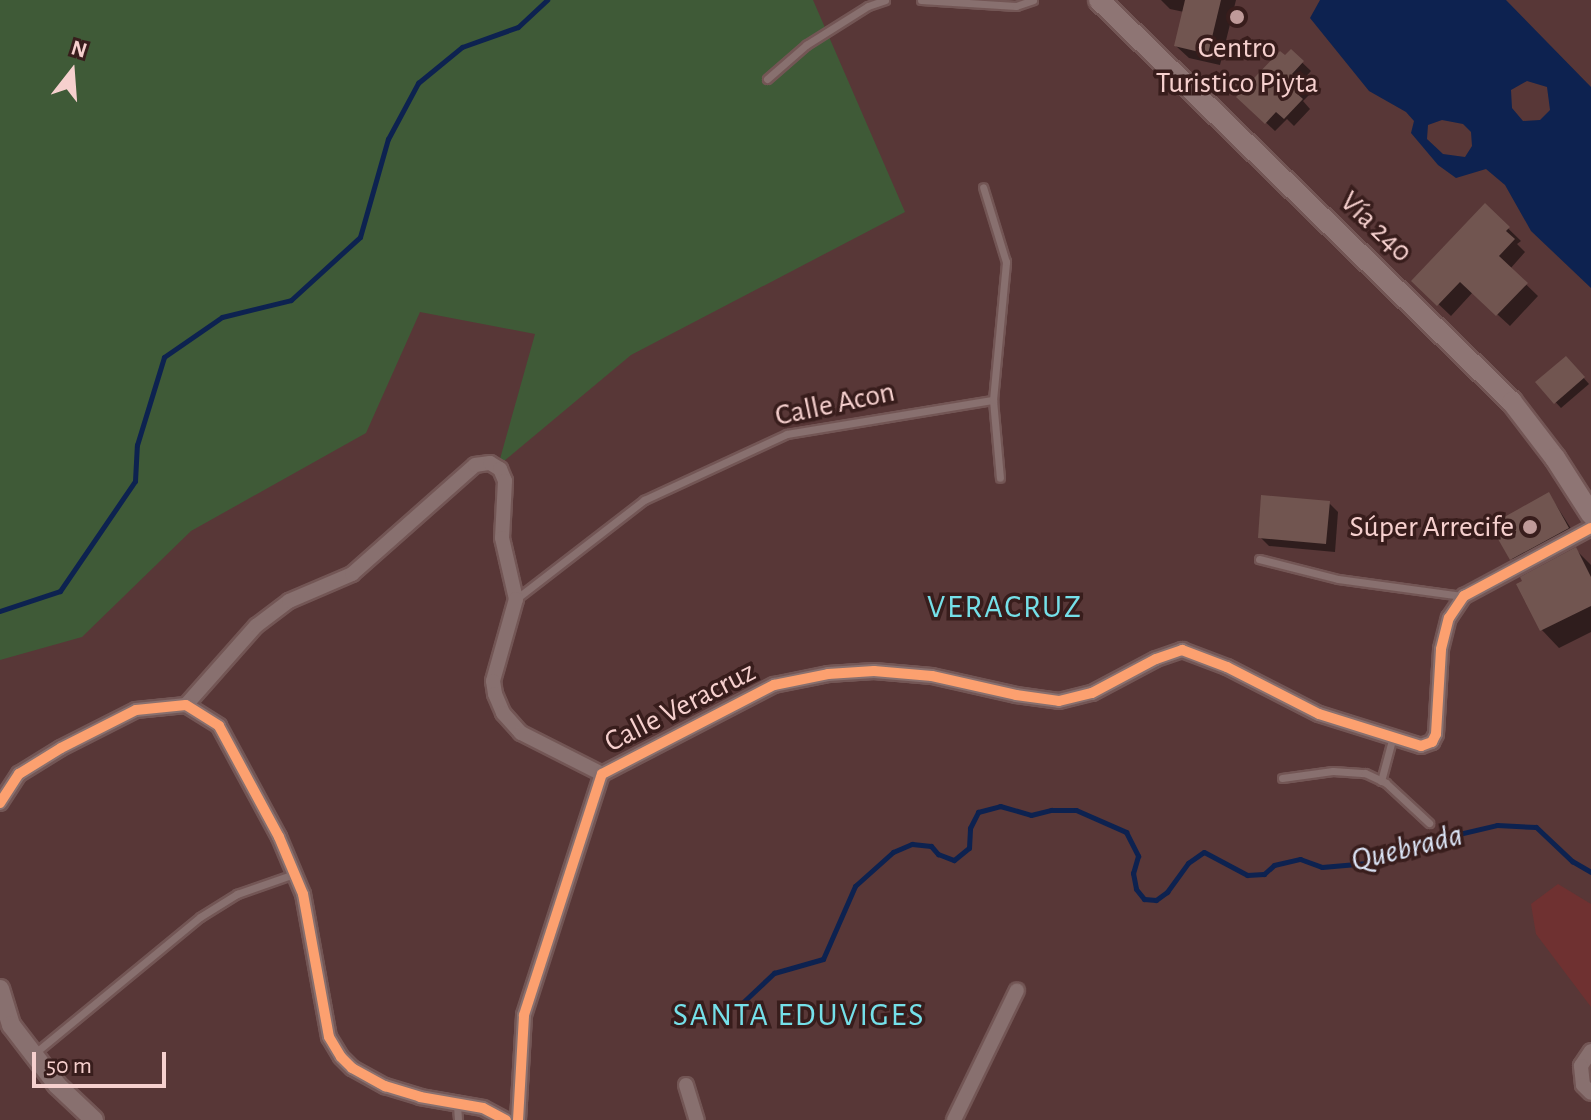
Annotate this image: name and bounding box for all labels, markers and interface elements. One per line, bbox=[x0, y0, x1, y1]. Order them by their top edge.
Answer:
marker: Centro Turistico Piyta bbox=[1228, 8, 1246, 26]
place label: Centro Turistico Piyta bbox=[1156, 30, 1318, 100]
north arrow bbox=[32, 32, 112, 112]
text: N bbox=[68, 36, 90, 62]
street label: Vía 240 bbox=[1332, 184, 1420, 270]
street label: Calle Acon bbox=[772, 374, 898, 434]
place label: Súper Arrecife bbox=[1349, 509, 1514, 545]
marker: Súper Arrecife bbox=[1521, 518, 1539, 536]
district label: VERACRUZ bbox=[927, 588, 1083, 626]
street label: Calle Veracruz bbox=[599, 654, 761, 760]
water label: Quebrada bbox=[1347, 816, 1467, 880]
district label: SANTA EDUVIGES bbox=[673, 996, 925, 1034]
scale bar bbox=[36, 1036, 170, 1086]
text: 50 m bbox=[46, 1054, 92, 1078]

